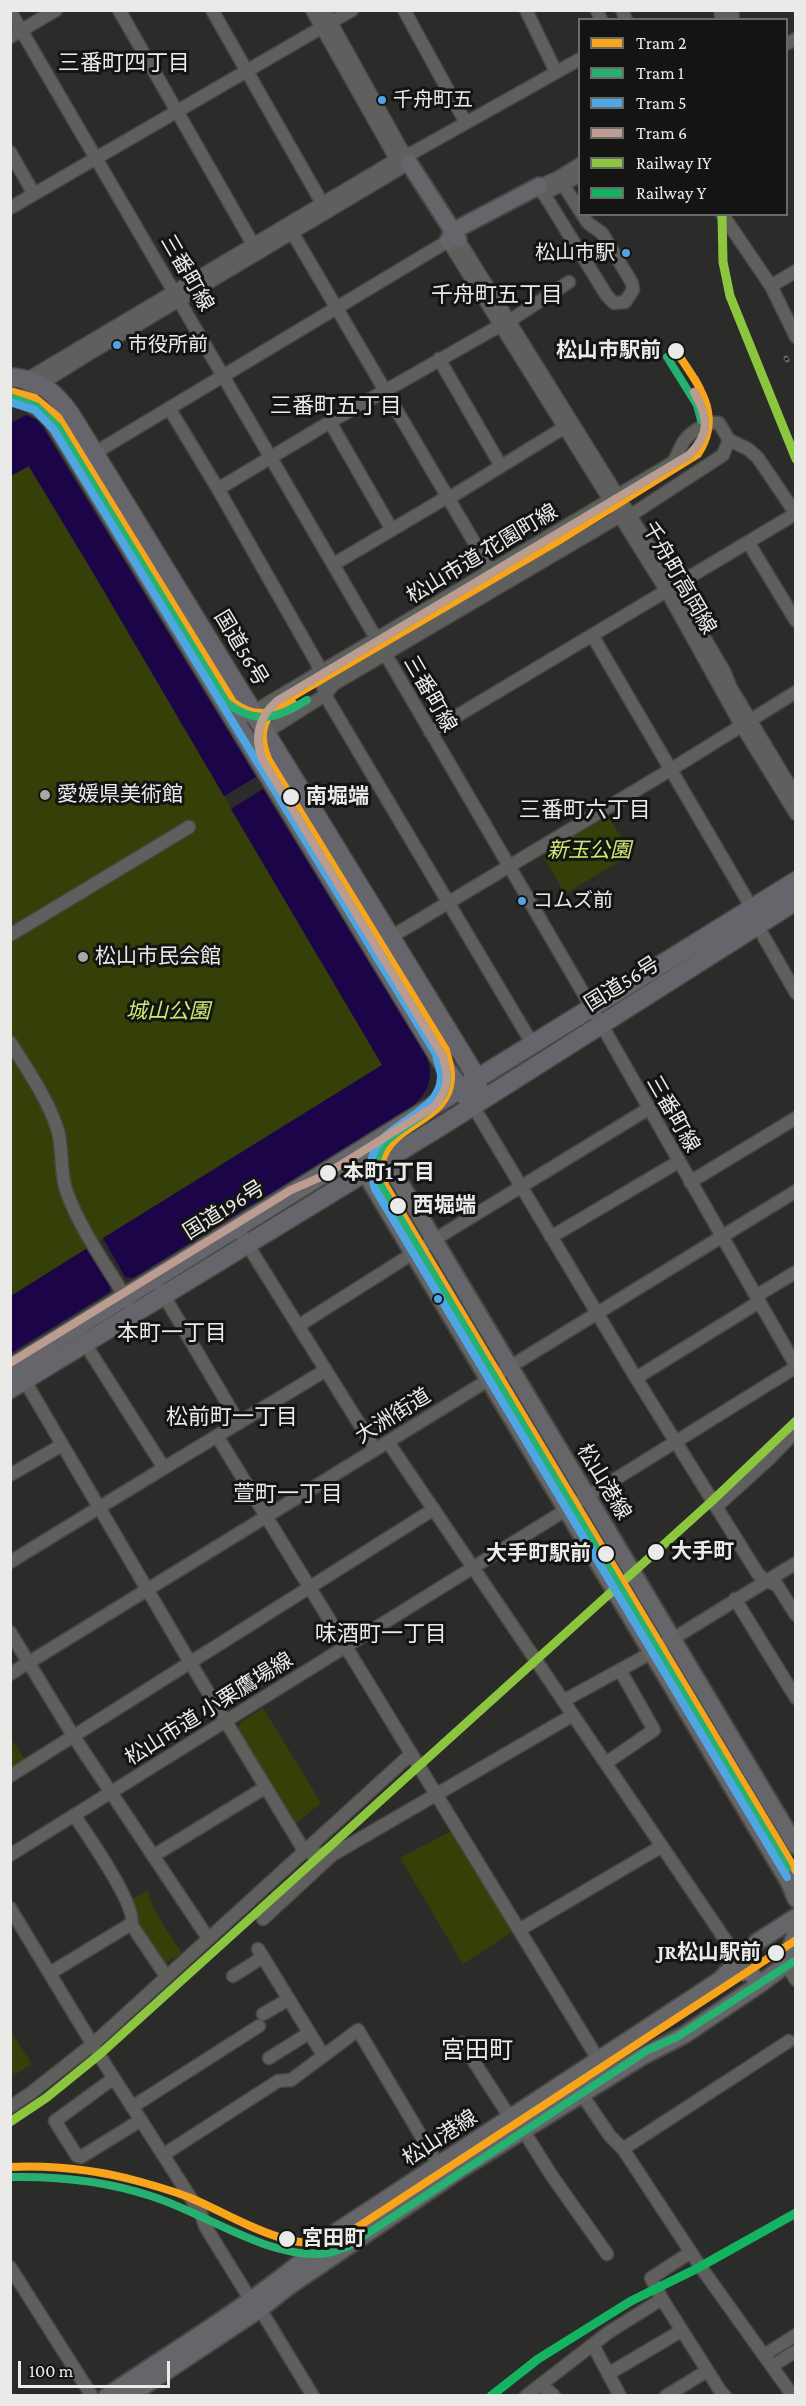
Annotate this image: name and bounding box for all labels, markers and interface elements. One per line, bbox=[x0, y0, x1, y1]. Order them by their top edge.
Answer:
legend bbox=[578, 18, 788, 216]
text: Tram 2 bbox=[636, 33, 687, 53]
district label: 三番町四丁目 bbox=[58, 50, 190, 76]
text: Tram 1 bbox=[636, 63, 684, 83]
place label: 千舟町五 bbox=[393, 88, 473, 112]
text: Tram 5 bbox=[636, 93, 687, 113]
marker: 千舟町五 bbox=[376, 94, 388, 106]
text: Tram 6 bbox=[636, 123, 687, 143]
text: Railway IY bbox=[636, 153, 712, 173]
text: Railway Y bbox=[636, 183, 706, 203]
street label: 三番町線 bbox=[155, 230, 219, 316]
place label: 松山市駅 bbox=[535, 241, 615, 265]
marker: 松山市駅 bbox=[620, 247, 632, 259]
district label: 千舟町五丁目 bbox=[431, 282, 563, 308]
place label: 市役所前 bbox=[128, 333, 208, 357]
place label: 松山市駅前 bbox=[556, 338, 661, 364]
marker: 市役所前 bbox=[111, 339, 123, 351]
marker: 松山市駅前 bbox=[666, 341, 686, 361]
district label: 三番町五丁目 bbox=[270, 393, 402, 419]
street label: 松山市道 花園町線 bbox=[402, 499, 562, 609]
street label: 千舟町高岡線 bbox=[637, 517, 721, 639]
street label: 国道56号 bbox=[209, 606, 273, 690]
street label: 三番町線 bbox=[398, 651, 462, 737]
place label: 愛媛県美術館 bbox=[57, 782, 183, 808]
place label: 南堀端 bbox=[306, 784, 369, 810]
marker: 南堀端 bbox=[281, 787, 301, 807]
marker: 愛媛県美術館 bbox=[38, 788, 52, 802]
district label: 三番町六丁目 bbox=[519, 797, 651, 823]
park label: 新玉公園 bbox=[547, 838, 631, 864]
place label: コムズ前 bbox=[533, 889, 613, 913]
marker: コムズ前 bbox=[516, 895, 528, 907]
place label: 松山市民会館 bbox=[95, 944, 221, 970]
marker: 松山市民会館 bbox=[76, 950, 90, 964]
street label: 国道56号 bbox=[580, 951, 664, 1017]
park label: 城山公園 bbox=[126, 999, 210, 1025]
street label: 三番町線 bbox=[641, 1071, 705, 1157]
place label: 本町1丁目 bbox=[343, 1160, 435, 1186]
marker: 本町1丁目 bbox=[318, 1163, 338, 1183]
street label: 国道196号 bbox=[179, 1175, 269, 1245]
place label: 西堀端 bbox=[413, 1193, 476, 1219]
marker: 西堀端 bbox=[388, 1196, 408, 1216]
unlabelled marker bbox=[432, 1293, 444, 1305]
district label: 本町一丁目 bbox=[117, 1320, 227, 1346]
street label: 大洲街道 bbox=[351, 1383, 435, 1449]
district label: 松前町一丁目 bbox=[166, 1404, 298, 1430]
street label: 松山港線 bbox=[572, 1440, 636, 1524]
district label: 萱町一丁目 bbox=[233, 1481, 343, 1507]
place label: 大手町 bbox=[671, 1539, 734, 1565]
place label: 大手町駅前 bbox=[486, 1541, 591, 1567]
marker: 大手町 bbox=[646, 1542, 666, 1562]
marker: 大手町駅前 bbox=[596, 1544, 616, 1564]
district label: 味酒町一丁目 bbox=[315, 1621, 447, 1647]
street label: 松山市道 小栗鷹場線 bbox=[121, 1647, 297, 1771]
place label: JR松山駅前 bbox=[657, 1940, 761, 1966]
marker: JR松山駅前 bbox=[766, 1943, 786, 1963]
district label: 宮田町 bbox=[441, 2037, 513, 2065]
street label: 松山港線 bbox=[398, 2105, 482, 2171]
place label: 宮田町 bbox=[302, 2226, 365, 2252]
marker: 宮田町 bbox=[277, 2229, 297, 2249]
scale bar bbox=[21, 2349, 172, 2387]
text: 100 m bbox=[29, 2361, 73, 2381]

